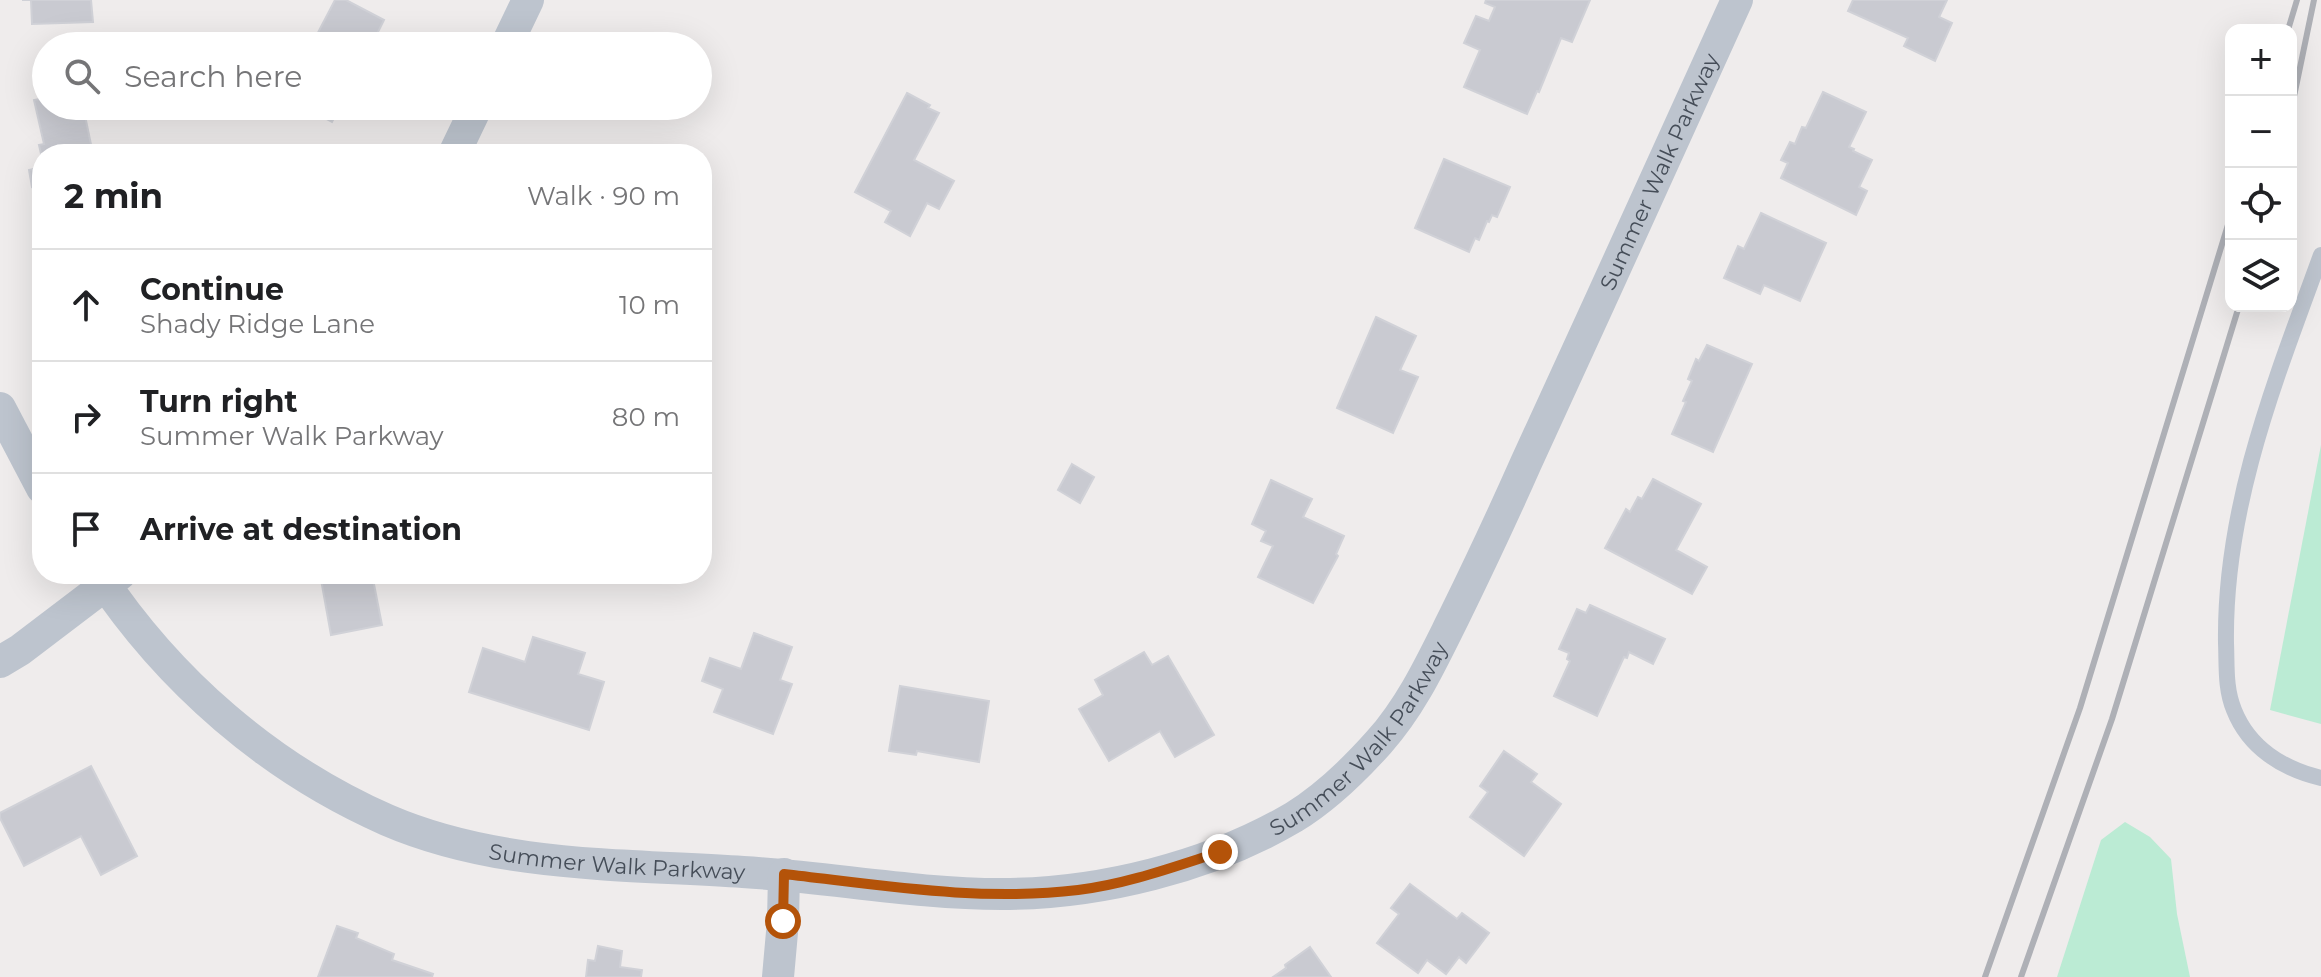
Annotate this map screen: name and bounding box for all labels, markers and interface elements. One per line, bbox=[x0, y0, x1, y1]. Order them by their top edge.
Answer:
map controls bbox=[2225, 24, 2297, 312]
button: + bbox=[2225, 24, 2297, 96]
search box bbox=[32, 32, 712, 120]
street label: Summer Walk Parkway bbox=[1594, 49, 1725, 294]
icon: search bbox=[60, 54, 104, 98]
text: Search here bbox=[124, 58, 302, 95]
button: − bbox=[2225, 96, 2297, 168]
button: locate bbox=[2225, 168, 2297, 240]
text: 2 min bbox=[64, 175, 163, 217]
text: Walk · 90 m bbox=[527, 180, 680, 212]
button: layers bbox=[2225, 240, 2297, 312]
text: Continue bbox=[140, 271, 284, 308]
icon: ahead bbox=[64, 283, 108, 327]
text: 10 m bbox=[619, 289, 680, 321]
text: Shady Ridge Lane bbox=[140, 308, 375, 340]
text: Turn right bbox=[140, 383, 297, 420]
icon: right bbox=[64, 395, 108, 439]
text: 80 m bbox=[612, 401, 680, 433]
text: Summer Walk Parkway bbox=[140, 420, 444, 452]
icon: arrive bbox=[64, 507, 108, 551]
text: Arrive at destination bbox=[140, 511, 462, 548]
street label: Summer Walk Parkway bbox=[1265, 637, 1453, 842]
route end bbox=[1202, 834, 1238, 870]
street label: Summer Walk Parkway bbox=[487, 837, 746, 886]
route start bbox=[765, 903, 801, 939]

